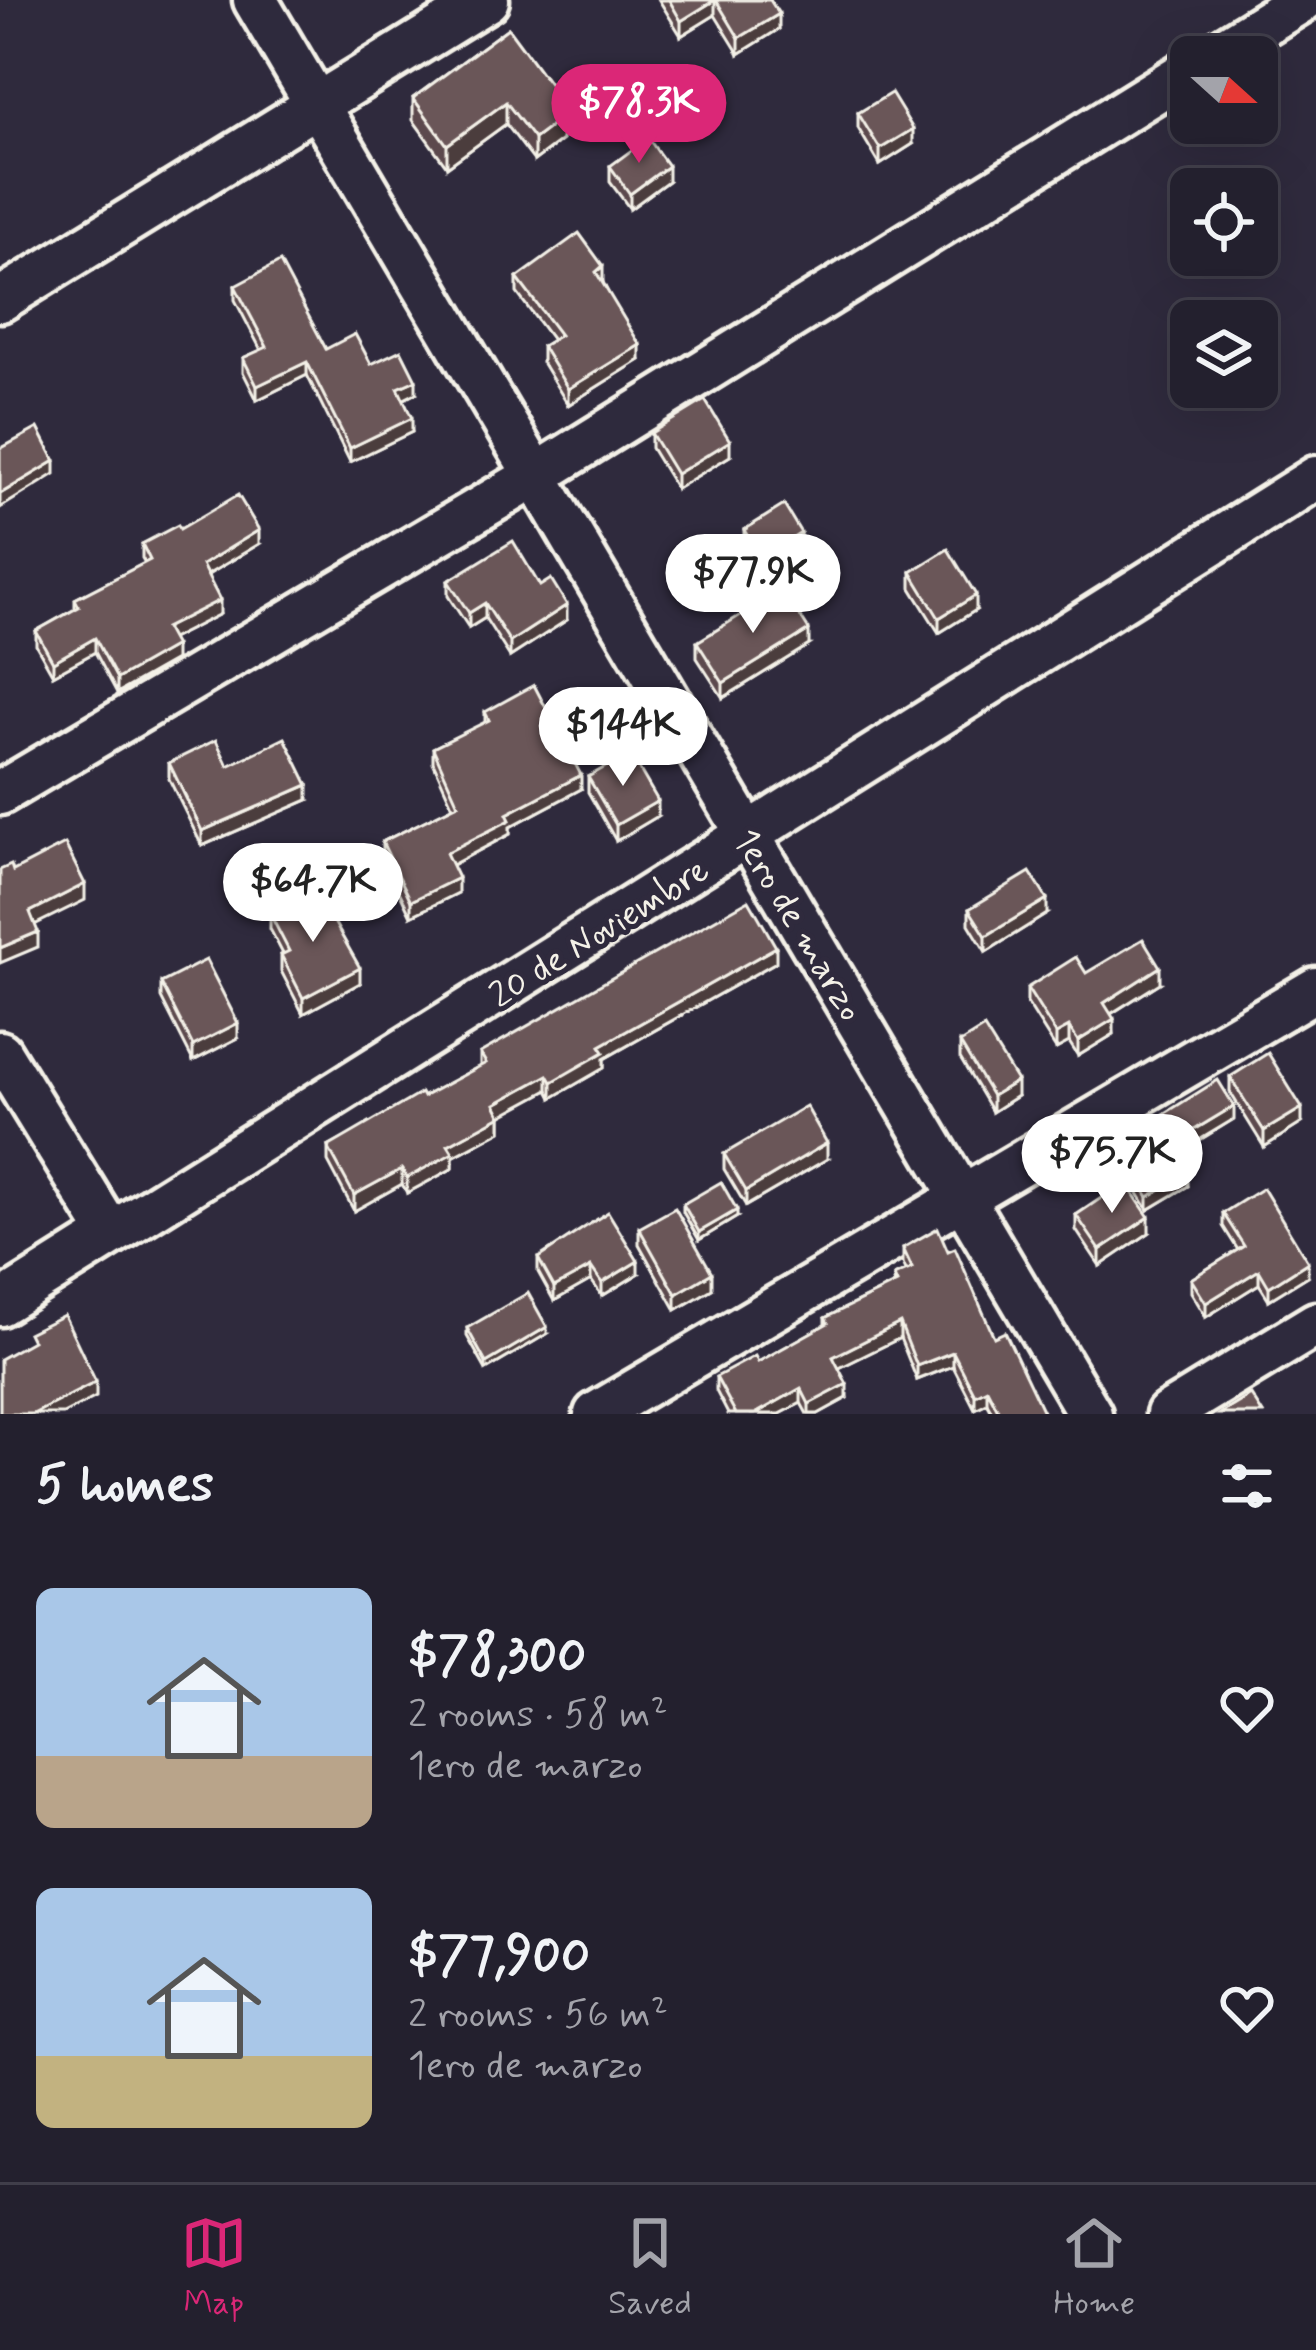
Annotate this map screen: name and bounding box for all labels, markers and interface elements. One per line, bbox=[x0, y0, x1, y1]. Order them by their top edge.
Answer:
north arrow bbox=[1170, 36, 1278, 144]
map controls bbox=[1170, 36, 1278, 408]
pin: $78.3K bbox=[541, 64, 737, 166]
text: $78.3K bbox=[578, 77, 700, 128]
button: locate bbox=[1170, 168, 1278, 276]
button: layers bbox=[1170, 300, 1278, 408]
pin: $77.9K bbox=[655, 534, 851, 636]
text: $77.9K bbox=[692, 547, 814, 598]
pin: $144K bbox=[539, 687, 707, 789]
text: $144K bbox=[566, 700, 680, 751]
street label: 1ero de marzo bbox=[721, 821, 873, 1031]
pin: $64.7K bbox=[215, 843, 411, 945]
street label: 20 de Noviembre bbox=[481, 848, 719, 1020]
text: $64.7K bbox=[250, 856, 376, 907]
pin: $75.7K bbox=[1014, 1114, 1210, 1216]
text: $75.7K bbox=[1049, 1127, 1175, 1178]
text: 5 homes bbox=[36, 1453, 214, 1519]
icon: filters bbox=[1214, 1453, 1280, 1519]
text: $78,300 bbox=[408, 1624, 586, 1690]
icon: home bbox=[132, 1636, 276, 1780]
icon: heart bbox=[1214, 1675, 1280, 1741]
text: 2 rooms · 58 m² bbox=[408, 1690, 668, 1741]
text: 1ero de marzo bbox=[408, 1741, 643, 1792]
text: $77,900 bbox=[408, 1924, 590, 1990]
icon: home bbox=[132, 1936, 276, 2080]
icon: heart bbox=[1214, 1975, 1280, 2041]
text: 2 rooms · 56 m² bbox=[408, 1990, 668, 2041]
text: 1ero de marzo bbox=[408, 2041, 643, 2092]
tab: Map bbox=[181, 2210, 247, 2326]
tab: Saved bbox=[608, 2210, 692, 2326]
tab: Home bbox=[1053, 2210, 1135, 2326]

